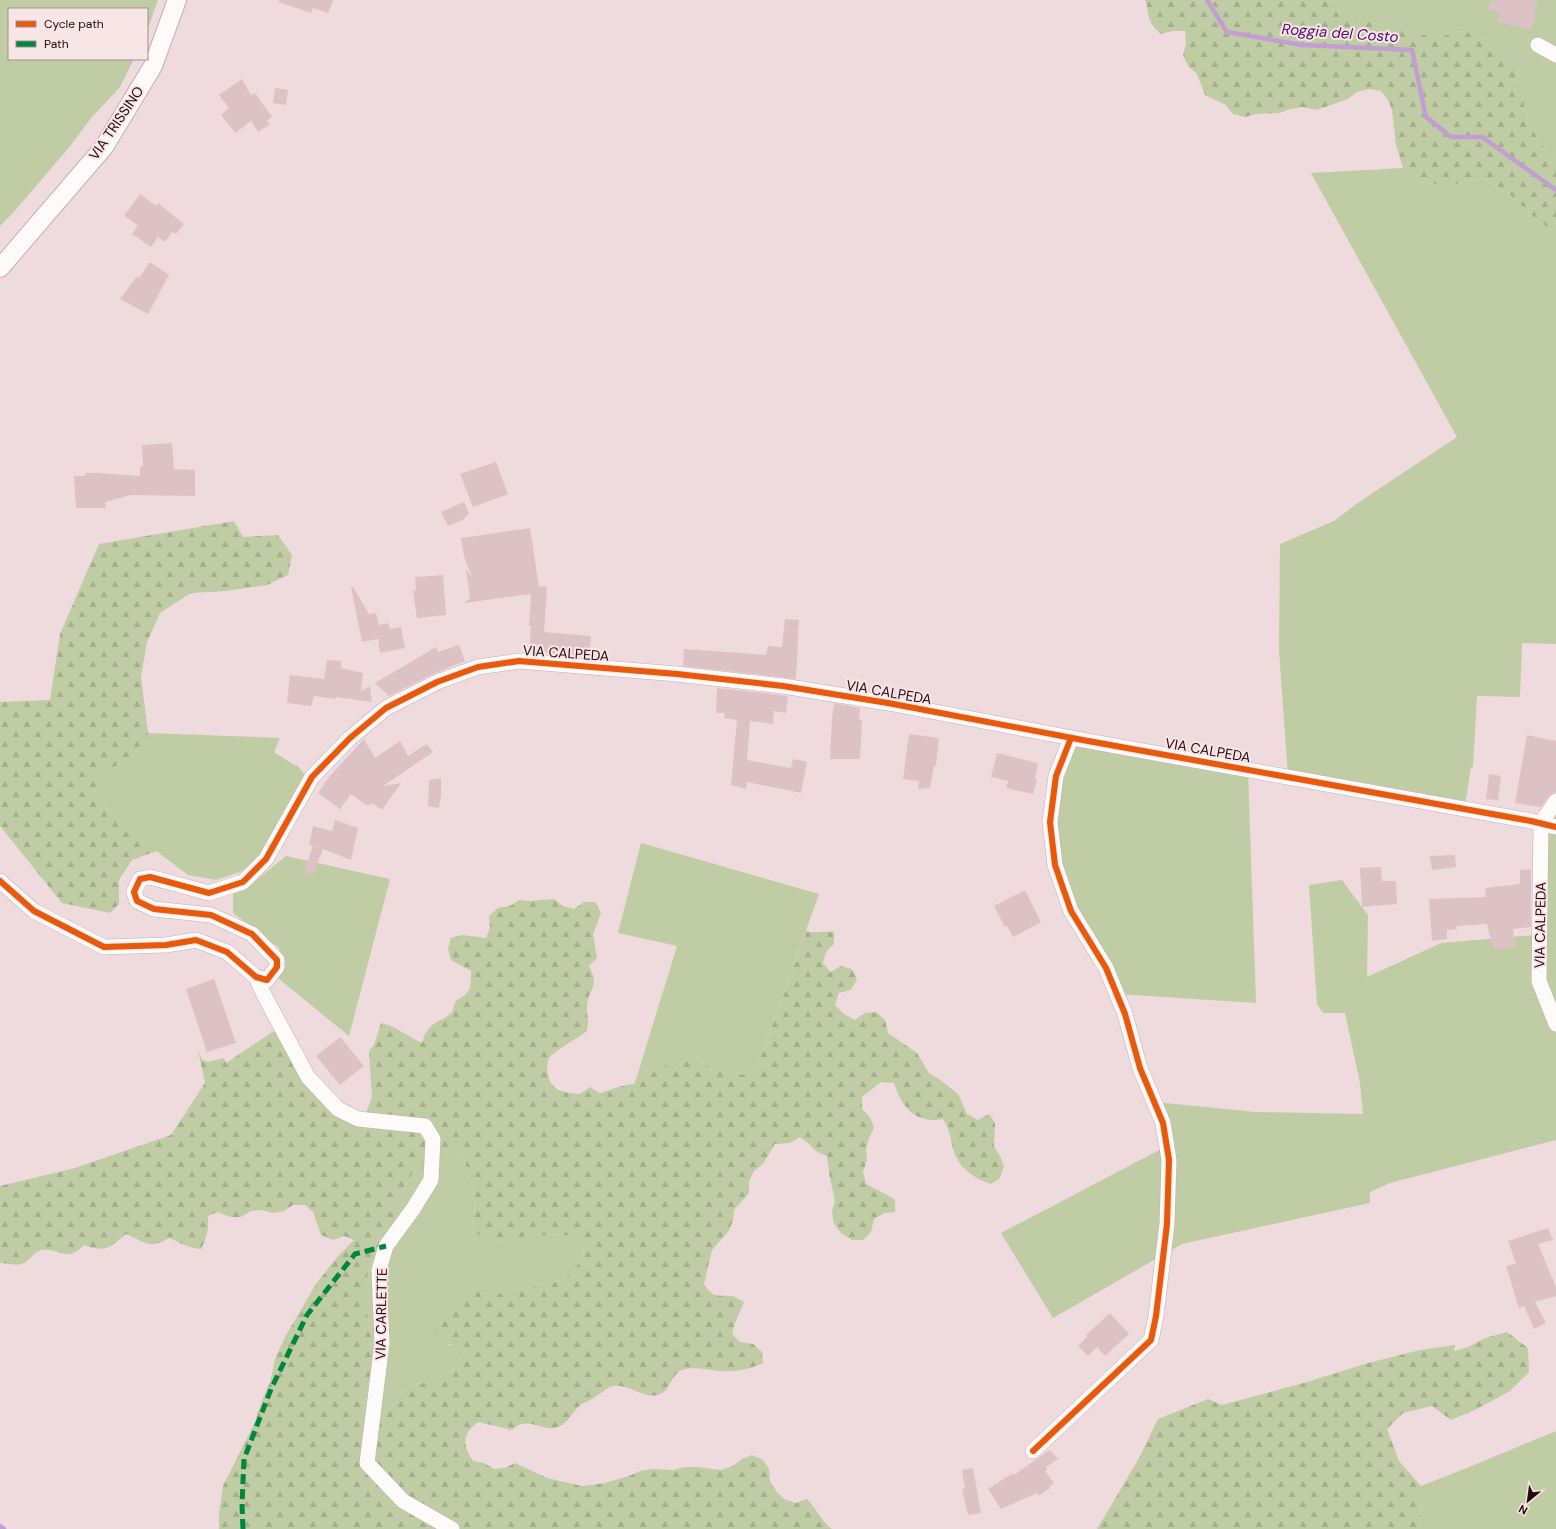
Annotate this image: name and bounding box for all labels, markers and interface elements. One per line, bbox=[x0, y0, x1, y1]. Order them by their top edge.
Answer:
legend bbox=[8, 8, 148, 60]
text: Cycle path bbox=[44, 16, 104, 32]
water label: Roggia del Costo bbox=[1281, 19, 1399, 47]
text: Path bbox=[44, 36, 69, 52]
street label: VIA TRISSINO bbox=[85, 83, 147, 163]
street label: VIA CALPEDA bbox=[522, 641, 610, 665]
street label: VIA CALPEDA bbox=[845, 676, 933, 708]
street label: VIA CALPEDA bbox=[1164, 734, 1252, 766]
street label: VIA CALPEDA bbox=[1530, 882, 1550, 968]
street label: VIA CARLETTE bbox=[371, 1268, 391, 1360]
north arrow bbox=[1508, 1481, 1548, 1521]
text: N bbox=[1516, 1502, 1530, 1518]

